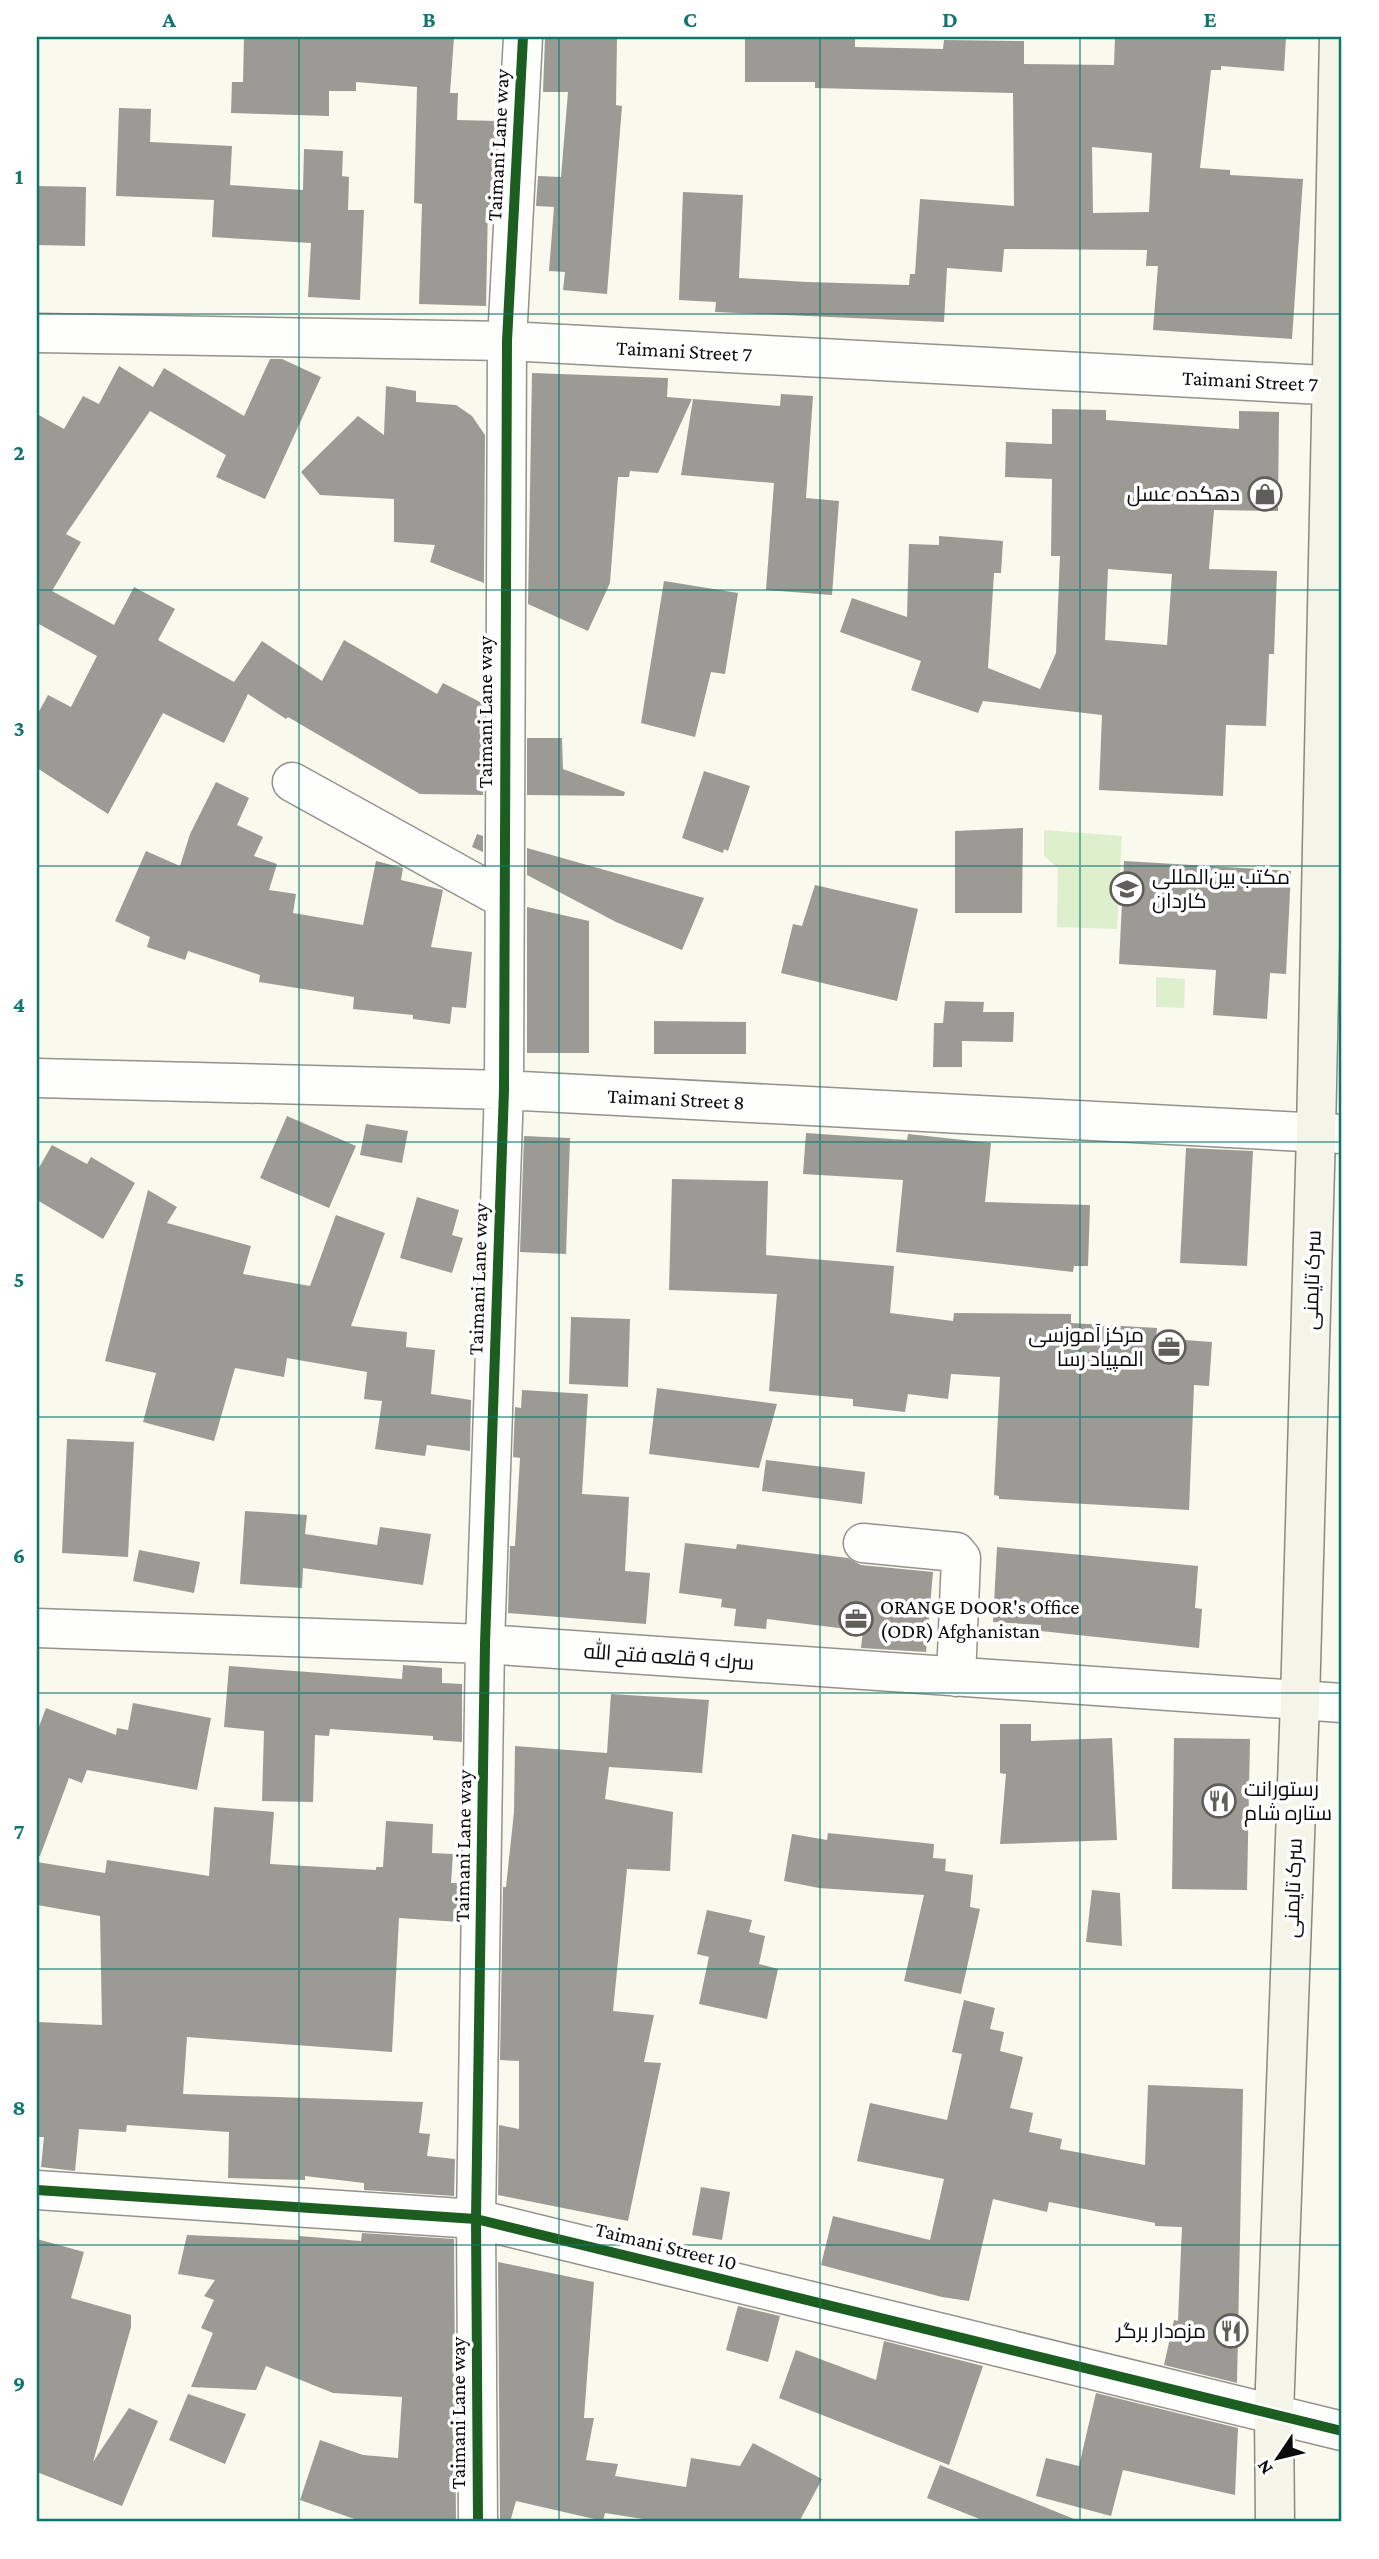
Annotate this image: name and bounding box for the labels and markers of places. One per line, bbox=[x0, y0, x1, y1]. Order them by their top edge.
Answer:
shop icon: دهکده عسل bbox=[1246, 475, 1284, 513]
place label: دهکده عسل bbox=[1127, 482, 1240, 507]
place label: مکتب بین‌المللی کاردان bbox=[1152, 865, 1290, 914]
school or university icon: مکتب بین‌المللی کاردان bbox=[1108, 870, 1146, 908]
place label: مرکز آموزسی المپیاد رسا bbox=[1028, 1323, 1144, 1372]
office icon: مرکز آموزسی المپیاد رسا bbox=[1150, 1328, 1188, 1366]
place label: ORANGE DOOR's Office (ODR) Afghanistan bbox=[880, 1595, 1079, 1643]
office icon: ORANGE DOOR's Office (ODR) Afghanistan bbox=[837, 1600, 875, 1638]
place label: رستورانت ستاره شام bbox=[1244, 1777, 1332, 1827]
restaurant icon: رستورانت ستاره شام bbox=[1200, 1782, 1238, 1820]
restaurant icon: مزه‌دار برگر bbox=[1212, 2312, 1250, 2350]
place label: مزه‌دار برگر bbox=[1115, 2319, 1206, 2343]

